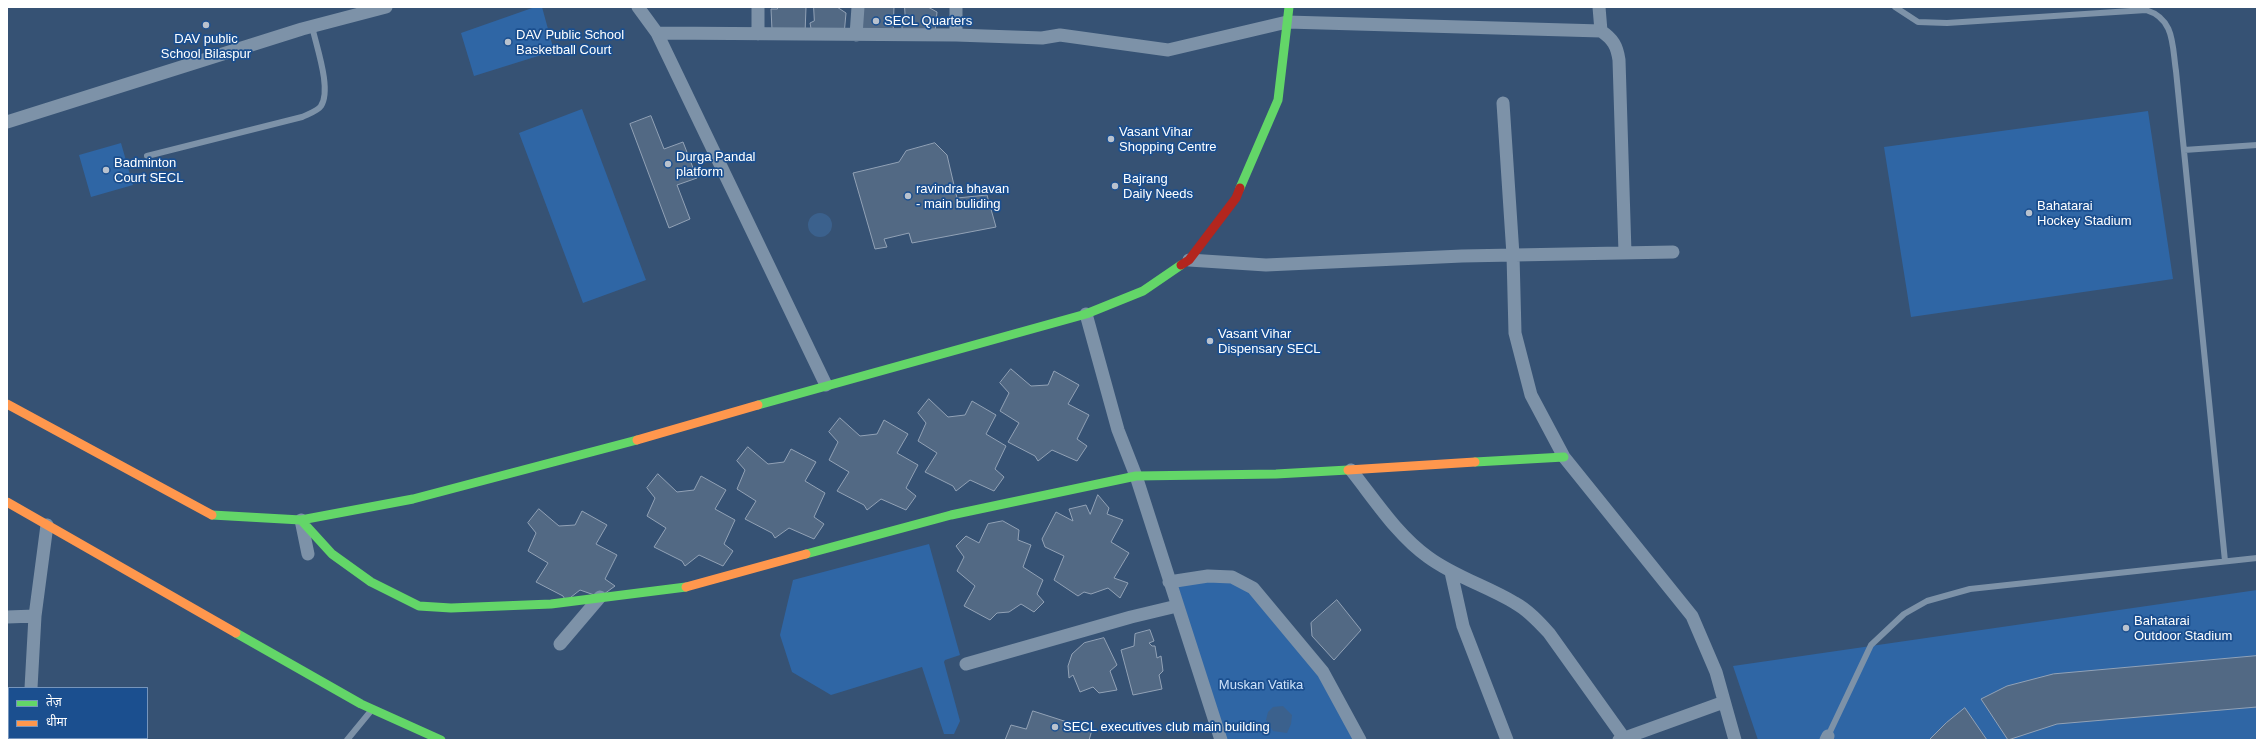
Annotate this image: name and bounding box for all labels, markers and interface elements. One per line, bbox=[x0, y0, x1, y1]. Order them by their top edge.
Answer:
place label: SECL Quarters bbox=[884, 13, 972, 29]
marker: SECL Quarters bbox=[871, 16, 881, 26]
marker: DAV public School Bilaspur bbox=[201, 20, 211, 30]
place label: DAV Public School Basketball Court bbox=[516, 27, 624, 58]
place label: DAV public School Bilaspur bbox=[161, 31, 251, 62]
marker: DAV Public School Basketball Court bbox=[503, 37, 513, 47]
place label: Vasant Vihar Shopping Centre bbox=[1119, 124, 1217, 155]
marker: Vasant Vihar Shopping Centre bbox=[1106, 134, 1116, 144]
place label: Durga Pandal platform bbox=[676, 149, 755, 180]
place label: Badminton Court SECL bbox=[114, 155, 183, 186]
marker: Durga Pandal platform bbox=[663, 159, 673, 169]
marker: Badminton Court SECL bbox=[101, 165, 111, 175]
place label: Bajrang Daily Needs bbox=[1123, 171, 1193, 202]
place label: ravindra bhavan - main buliding bbox=[916, 181, 1009, 212]
marker: Bajrang Daily Needs bbox=[1110, 181, 1120, 191]
marker: ravindra bhavan - main buliding bbox=[903, 191, 913, 201]
place label: Bahatarai Hockey Stadium bbox=[2037, 198, 2132, 229]
marker: Bahatarai Hockey Stadium bbox=[2024, 208, 2034, 218]
place label: Vasant Vihar Dispensary SECL bbox=[1218, 326, 1321, 357]
marker: Vasant Vihar Dispensary SECL bbox=[1205, 336, 1215, 346]
place label: Bahatarai Outdoor Stadium bbox=[2134, 613, 2232, 644]
marker: Bahatarai Outdoor Stadium bbox=[2121, 623, 2131, 633]
park label: Muskan Vatika bbox=[1219, 677, 1303, 693]
legend bbox=[8, 687, 148, 739]
text: तेज़ bbox=[46, 695, 62, 709]
text: धीमा bbox=[46, 715, 67, 729]
place label: SECL executives club main building bbox=[1063, 719, 1270, 735]
marker: SECL executives club main building bbox=[1050, 722, 1060, 732]

